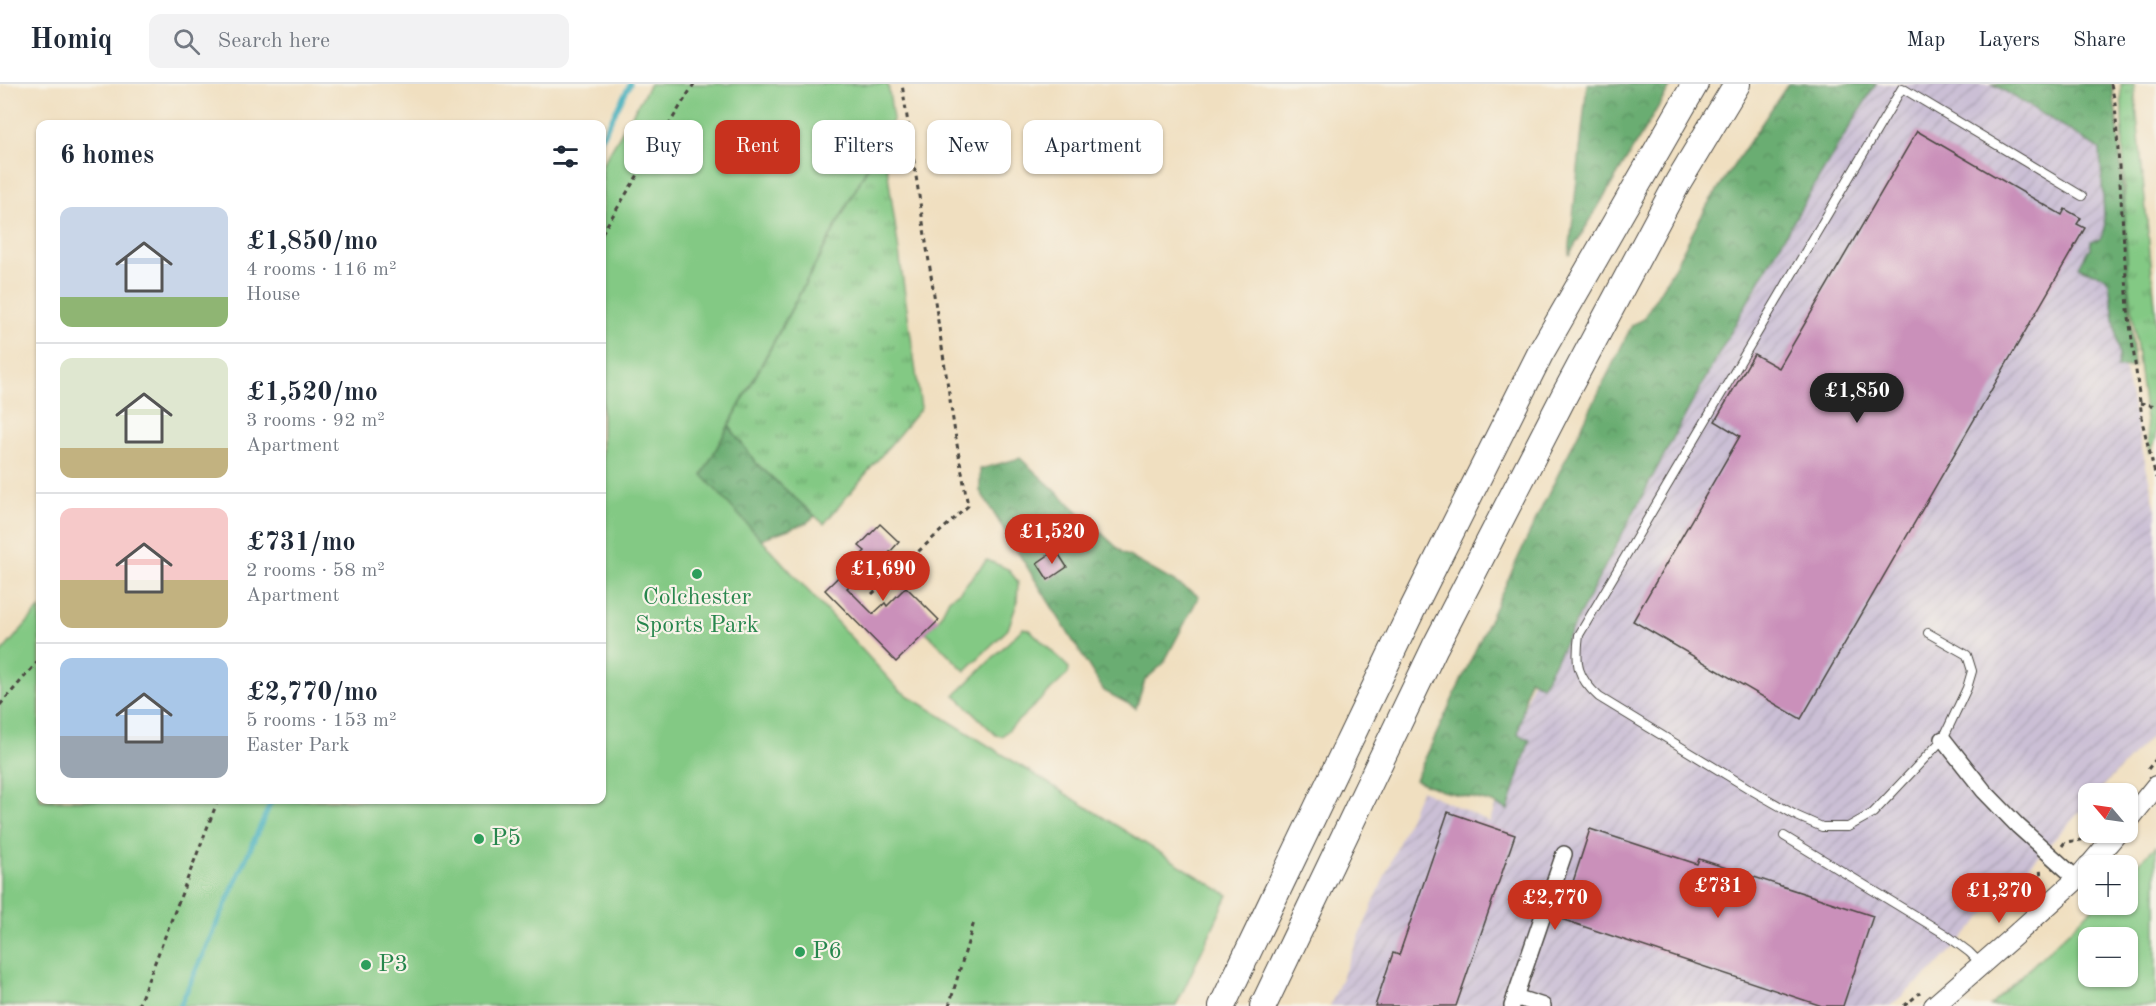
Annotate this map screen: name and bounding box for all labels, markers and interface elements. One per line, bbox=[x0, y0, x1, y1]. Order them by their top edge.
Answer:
search box bbox=[149, 14, 569, 68]
icon: search bbox=[170, 25, 203, 58]
text: Homiq bbox=[30, 27, 113, 55]
text: Search here bbox=[218, 30, 330, 52]
text: Map bbox=[1906, 30, 1945, 51]
text: Layers bbox=[1978, 30, 2040, 51]
text: Share bbox=[2073, 30, 2126, 51]
chip: Buy bbox=[624, 120, 703, 174]
chip: Rent bbox=[715, 120, 800, 174]
chip: Filters bbox=[812, 120, 915, 174]
chip: New bbox=[927, 120, 1011, 174]
chip: Apartment bbox=[1023, 120, 1163, 174]
icon: filters bbox=[549, 140, 582, 173]
text: 6 homes bbox=[60, 143, 154, 169]
text: £1,850/mo bbox=[246, 229, 378, 255]
icon: home bbox=[108, 231, 180, 303]
text: 4 rooms · 116 m² bbox=[246, 260, 396, 280]
text: House bbox=[246, 285, 300, 305]
pin: £1,850 bbox=[1808, 373, 1906, 424]
text: £1,520/mo bbox=[246, 380, 378, 406]
icon: home bbox=[108, 382, 180, 454]
text: £1,850 bbox=[1824, 382, 1890, 402]
text: 3 rooms · 92 m² bbox=[246, 411, 385, 431]
text: Apartment bbox=[246, 436, 340, 456]
pin: £1,520 bbox=[1003, 514, 1101, 565]
text: £1,520 bbox=[1019, 523, 1085, 543]
text: £731/mo bbox=[246, 530, 356, 556]
icon: home bbox=[108, 532, 180, 604]
pin: £1,690 bbox=[834, 551, 932, 602]
text: £1,690 bbox=[850, 560, 916, 580]
text: 2 rooms · 58 m² bbox=[246, 561, 385, 581]
marker: Colchester Sports Park bbox=[690, 567, 704, 581]
text: Apartment bbox=[246, 586, 340, 606]
place label: Colchester Sports Park bbox=[635, 586, 759, 638]
text: £2,770/mo bbox=[246, 680, 378, 706]
icon: home bbox=[108, 682, 180, 754]
text: 5 rooms · 153 m² bbox=[246, 711, 396, 731]
text: Easter Park bbox=[246, 736, 350, 756]
north arrow bbox=[2078, 783, 2138, 843]
map controls bbox=[2078, 783, 2138, 987]
place label: P5 bbox=[491, 827, 521, 851]
marker: P5 bbox=[472, 832, 486, 846]
button: + bbox=[2078, 855, 2138, 915]
pin: £731 bbox=[1682, 868, 1754, 919]
pin: £1,270 bbox=[1950, 873, 2048, 924]
text: £731 bbox=[1693, 877, 1743, 897]
pin: £2,770 bbox=[1506, 880, 1604, 931]
text: £1,270 bbox=[1966, 882, 2032, 902]
text: £2,770 bbox=[1522, 889, 1588, 909]
button: − bbox=[2078, 927, 2138, 987]
place label: P6 bbox=[812, 940, 842, 964]
marker: P6 bbox=[793, 945, 807, 959]
place label: P3 bbox=[378, 953, 408, 977]
marker: P3 bbox=[359, 958, 373, 972]

